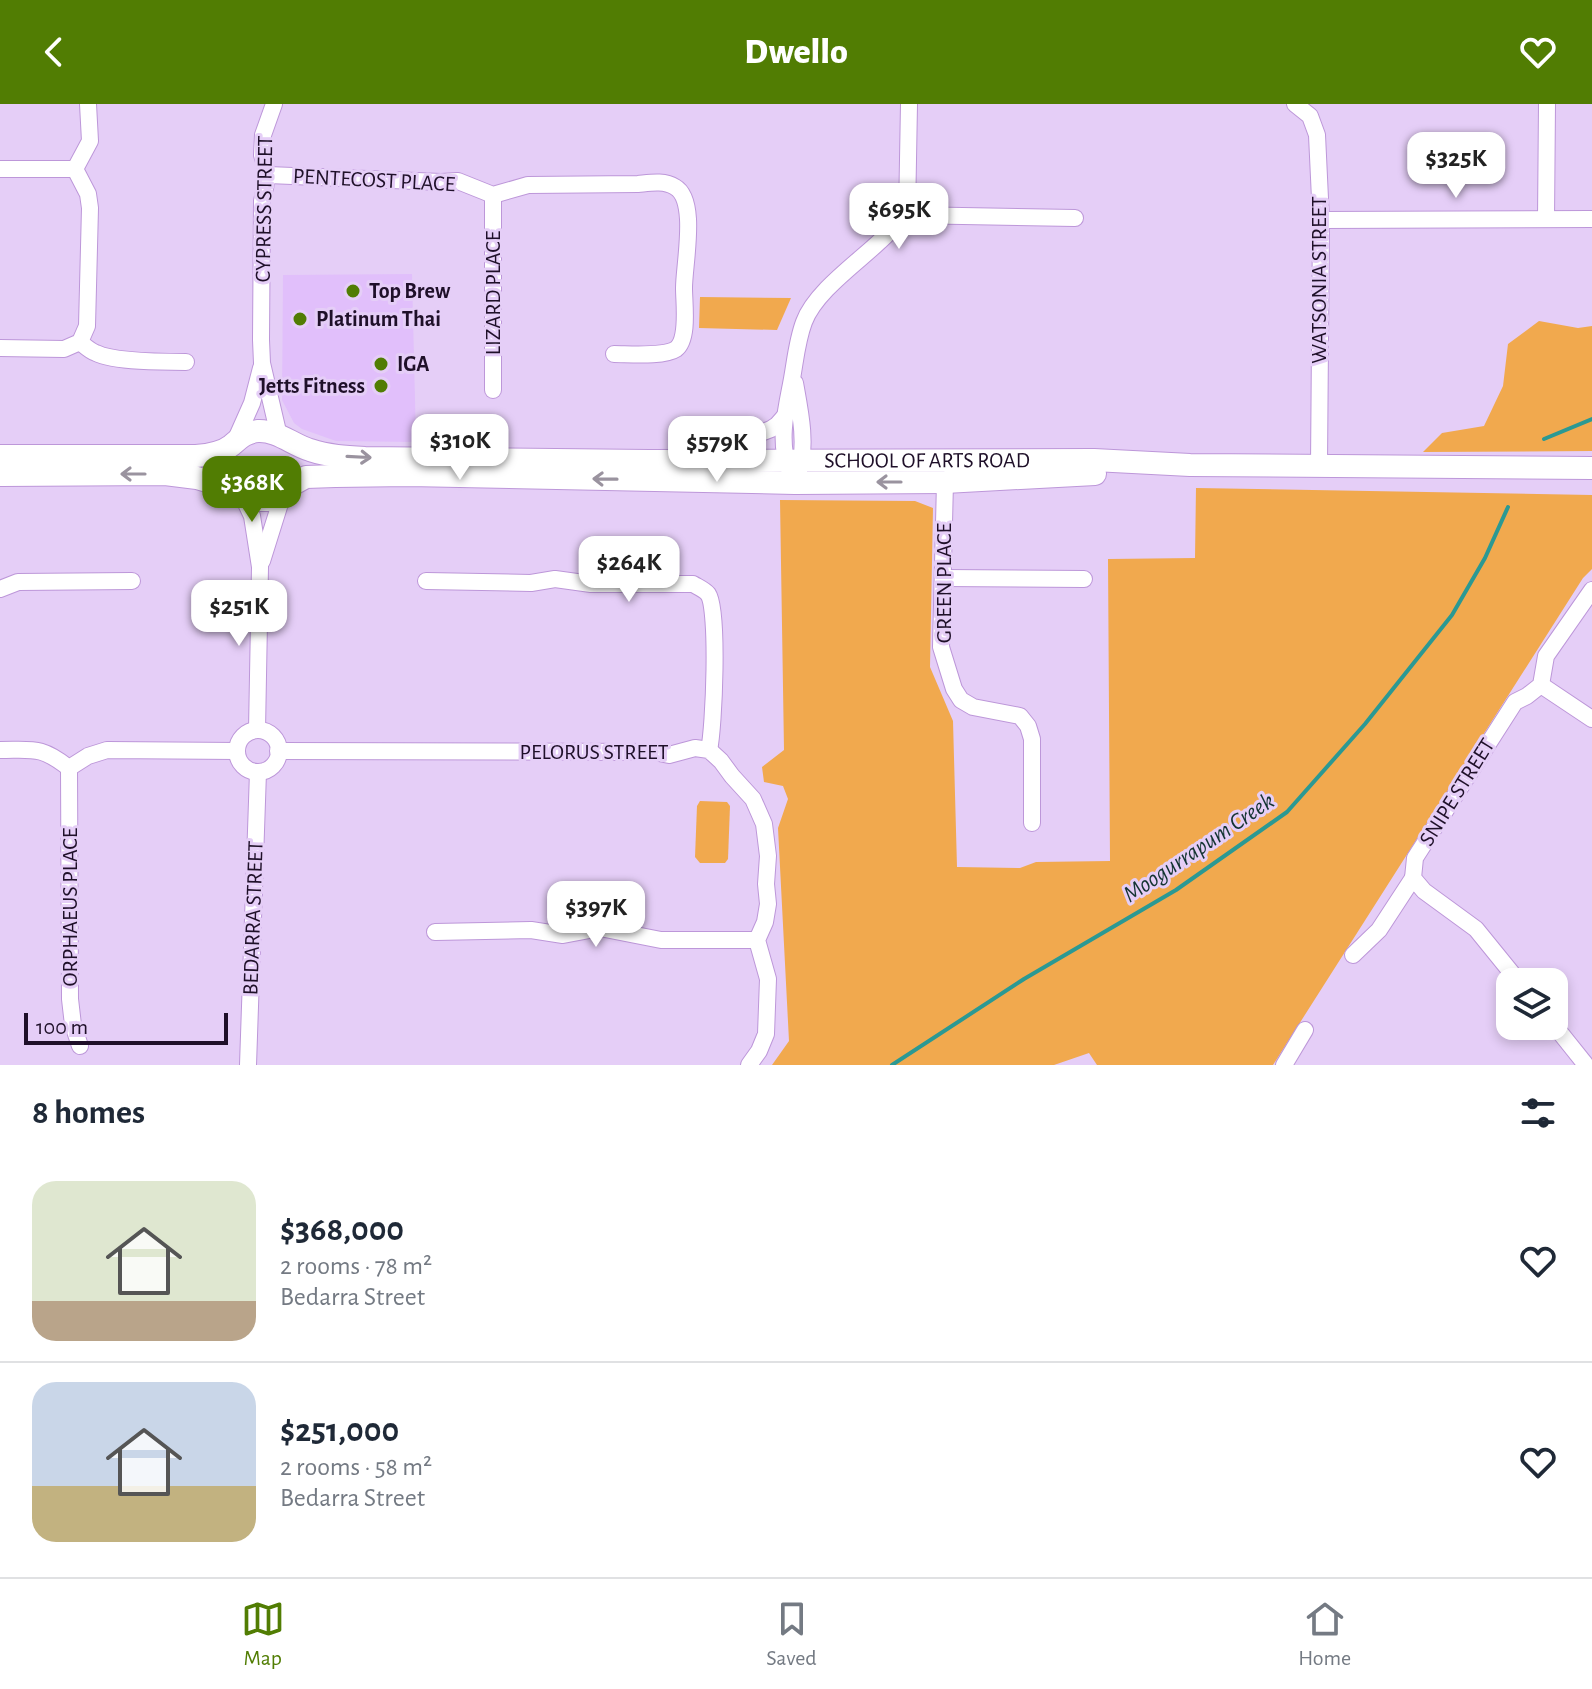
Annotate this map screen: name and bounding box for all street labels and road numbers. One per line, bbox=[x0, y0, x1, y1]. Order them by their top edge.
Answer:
street label: CYPRESS STREET bbox=[252, 135, 276, 283]
street label: PENTECOST PLACE bbox=[292, 165, 456, 195]
street label: WATSONIA STREET bbox=[1308, 196, 1330, 364]
street label: LIZARD PLACE bbox=[482, 230, 504, 355]
street label: SCHOOL OF ARTS ROAD bbox=[824, 449, 1030, 472]
street label: GREEN PLACE bbox=[933, 522, 955, 643]
street label: SNIPE STREET bbox=[1415, 734, 1499, 850]
street label: PELORUS STREET bbox=[520, 741, 669, 763]
street label: ORPHAEUS PLACE bbox=[59, 827, 81, 986]
street label: BEDARRA STREET bbox=[239, 840, 267, 996]

